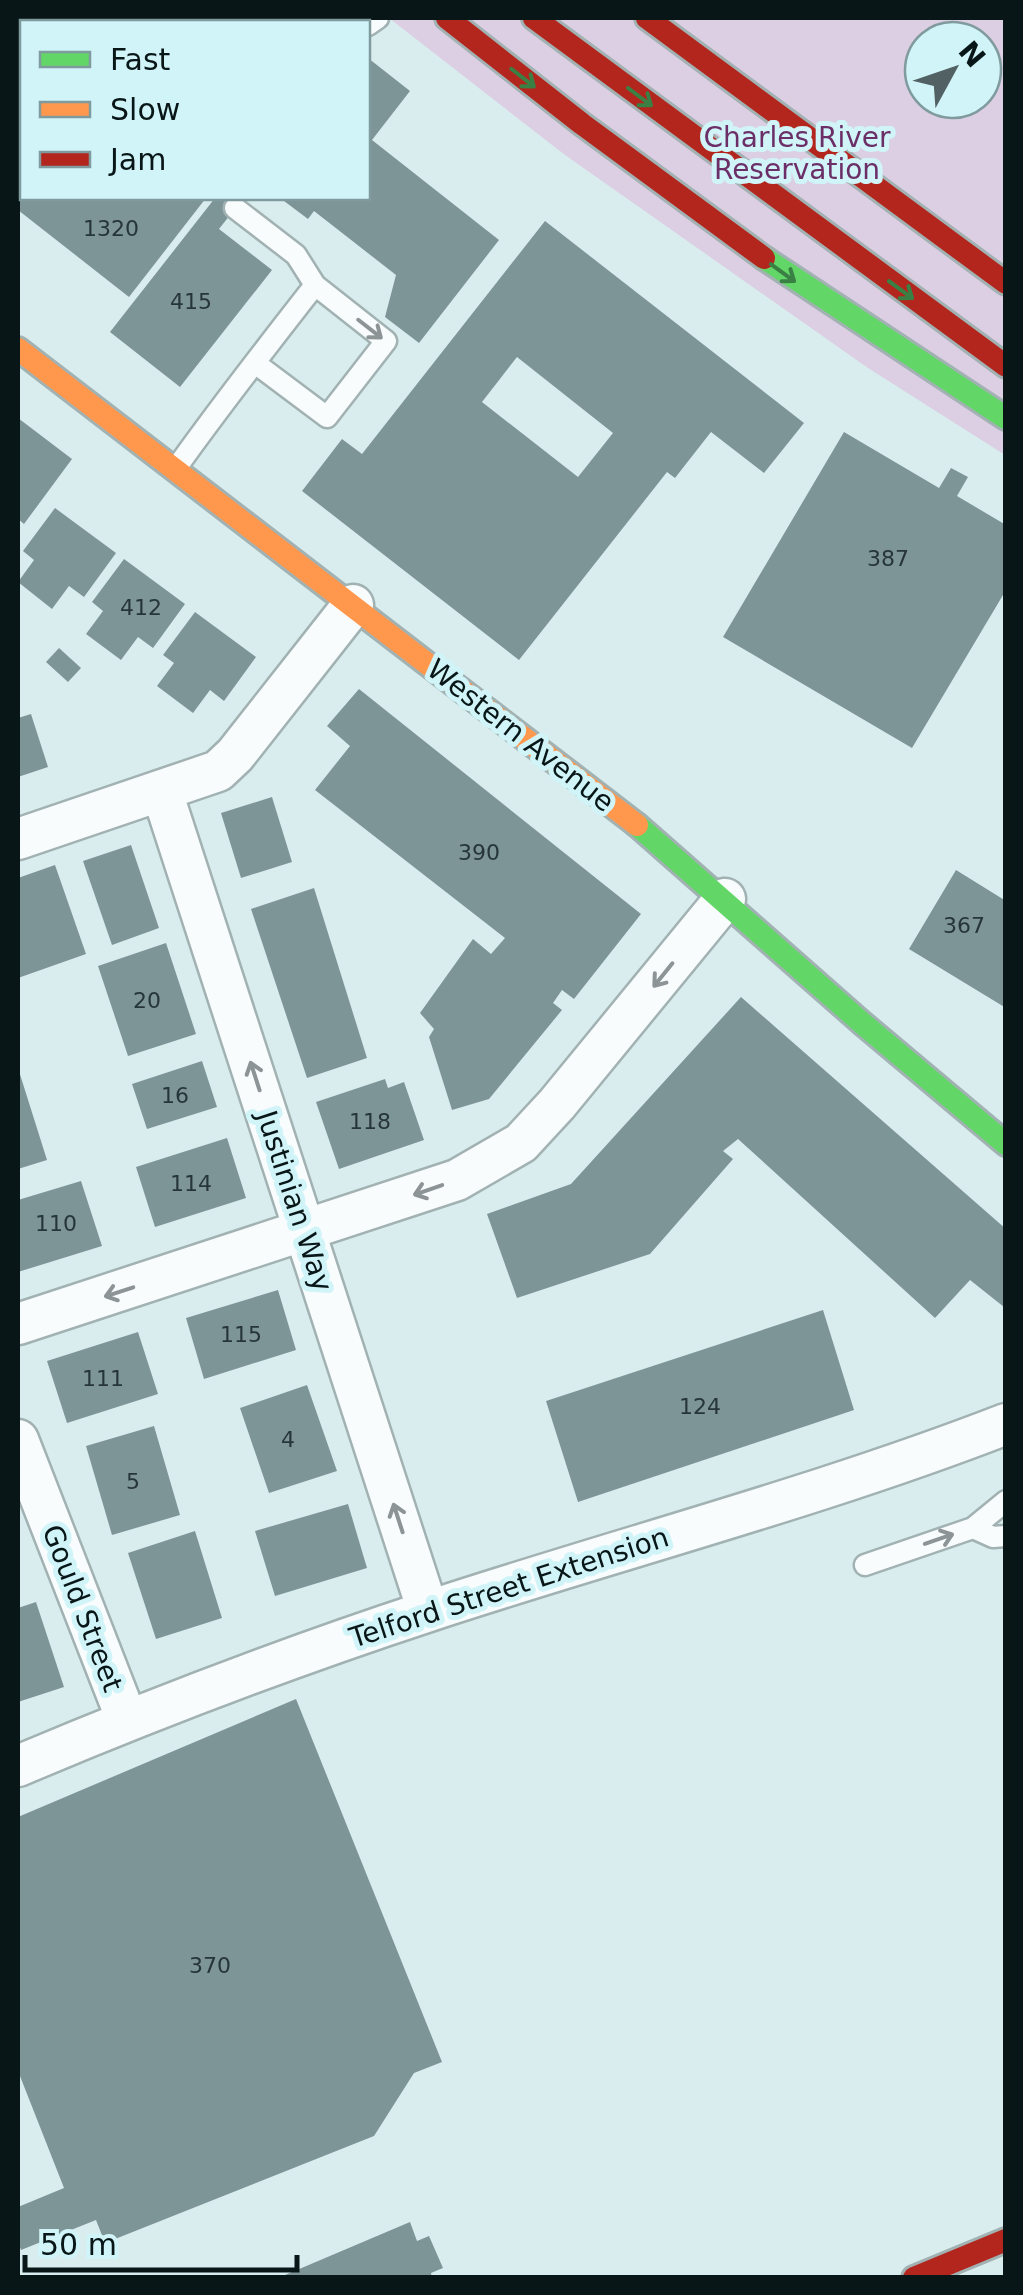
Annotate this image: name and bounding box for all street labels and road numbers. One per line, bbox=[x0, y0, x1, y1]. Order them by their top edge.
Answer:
street label: Western Avenue bbox=[421, 652, 621, 819]
street label: Justinian Way bbox=[249, 1105, 339, 1296]
street label: Gould Street bbox=[36, 1520, 130, 1696]
street label: Telford Street Extension bbox=[345, 1520, 673, 1655]

